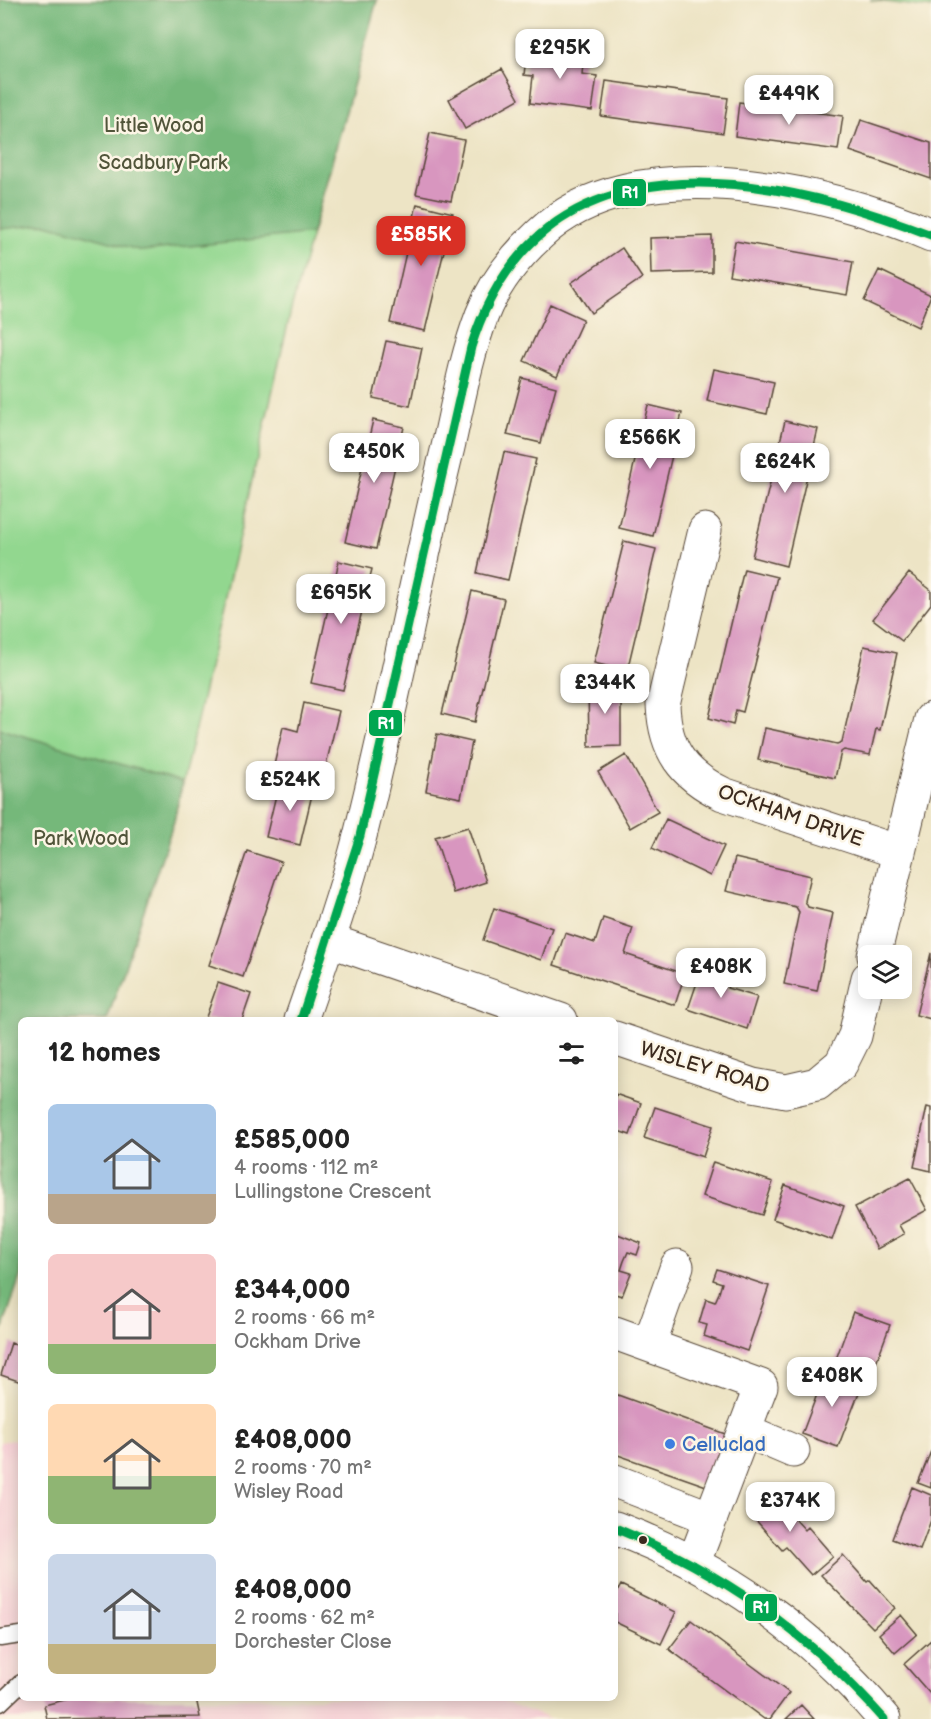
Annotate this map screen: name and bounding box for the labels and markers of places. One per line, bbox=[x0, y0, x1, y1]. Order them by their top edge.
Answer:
pin: £295K bbox=[518, 29, 602, 80]
pin: £449K bbox=[747, 75, 831, 126]
pin: £585K bbox=[379, 216, 463, 267]
pin: £566K bbox=[608, 419, 692, 470]
pin: £450K bbox=[332, 433, 416, 484]
pin: £624K bbox=[743, 443, 827, 494]
pin: £695K bbox=[299, 574, 383, 625]
pin: £344K bbox=[563, 664, 647, 715]
pin: £524K bbox=[248, 761, 332, 812]
pin: £408K bbox=[679, 948, 763, 999]
pin: £408K bbox=[790, 1357, 874, 1408]
place label: Celluclad bbox=[682, 1433, 766, 1457]
marker: Celluclad bbox=[663, 1437, 677, 1451]
pin: £374K bbox=[748, 1482, 832, 1533]
unlabelled marker bbox=[637, 1534, 649, 1546]

